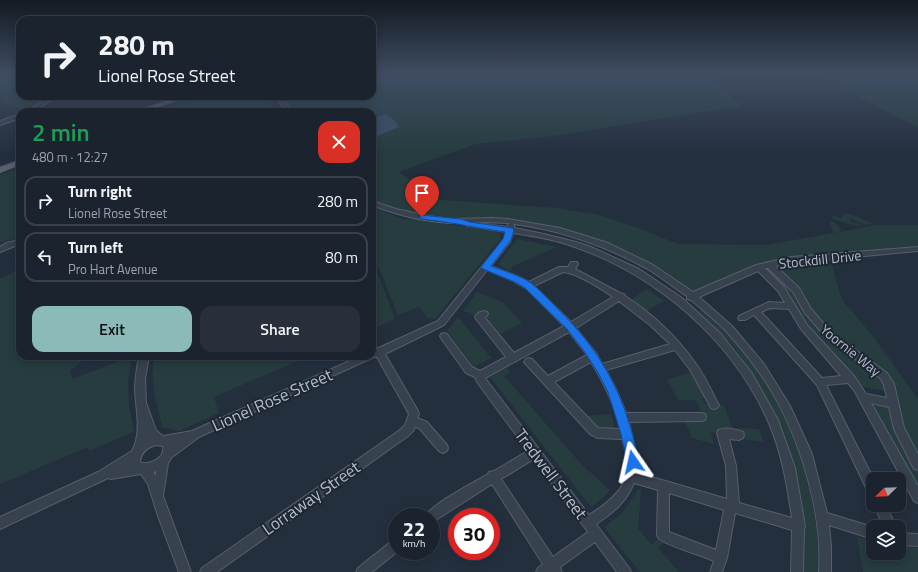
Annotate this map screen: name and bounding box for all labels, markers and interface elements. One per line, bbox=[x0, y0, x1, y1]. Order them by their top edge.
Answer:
text: 280 m bbox=[98, 23, 175, 66]
icon: right bbox=[32, 32, 84, 84]
text: Lionel Rose Street bbox=[98, 62, 235, 89]
text: 2 min bbox=[32, 114, 90, 150]
button: close bbox=[318, 121, 360, 163]
text: 480 m · 12:27 bbox=[32, 147, 108, 167]
pin bbox=[405, 176, 439, 217]
text: Turn right bbox=[68, 180, 132, 203]
icon: arrive bbox=[411, 182, 433, 204]
icon: right bbox=[34, 190, 56, 212]
text: 280 m bbox=[317, 190, 358, 213]
text: Lionel Rose Street bbox=[68, 203, 167, 223]
text: Turn left bbox=[68, 236, 123, 259]
street label: Stockdill Drive bbox=[778, 244, 862, 274]
icon: left bbox=[34, 246, 56, 268]
text: 80 m bbox=[325, 246, 358, 269]
text: Pro Hart Avenue bbox=[68, 259, 158, 279]
button: Exit bbox=[32, 306, 192, 352]
button: Share bbox=[200, 306, 360, 352]
street label: Yoornie Way bbox=[816, 319, 886, 381]
street label: Lionel Rose Street bbox=[208, 362, 337, 438]
street label: Tredwell Street bbox=[508, 423, 594, 525]
position arrow bbox=[612, 441, 654, 483]
street label: Lorraway Street bbox=[257, 455, 365, 541]
north arrow bbox=[866, 472, 906, 512]
map controls bbox=[866, 472, 906, 560]
speed limit sign: 30 bbox=[448, 508, 500, 560]
text: 22 bbox=[403, 513, 425, 544]
button: layers bbox=[866, 520, 906, 560]
text: km/h bbox=[403, 536, 425, 551]

